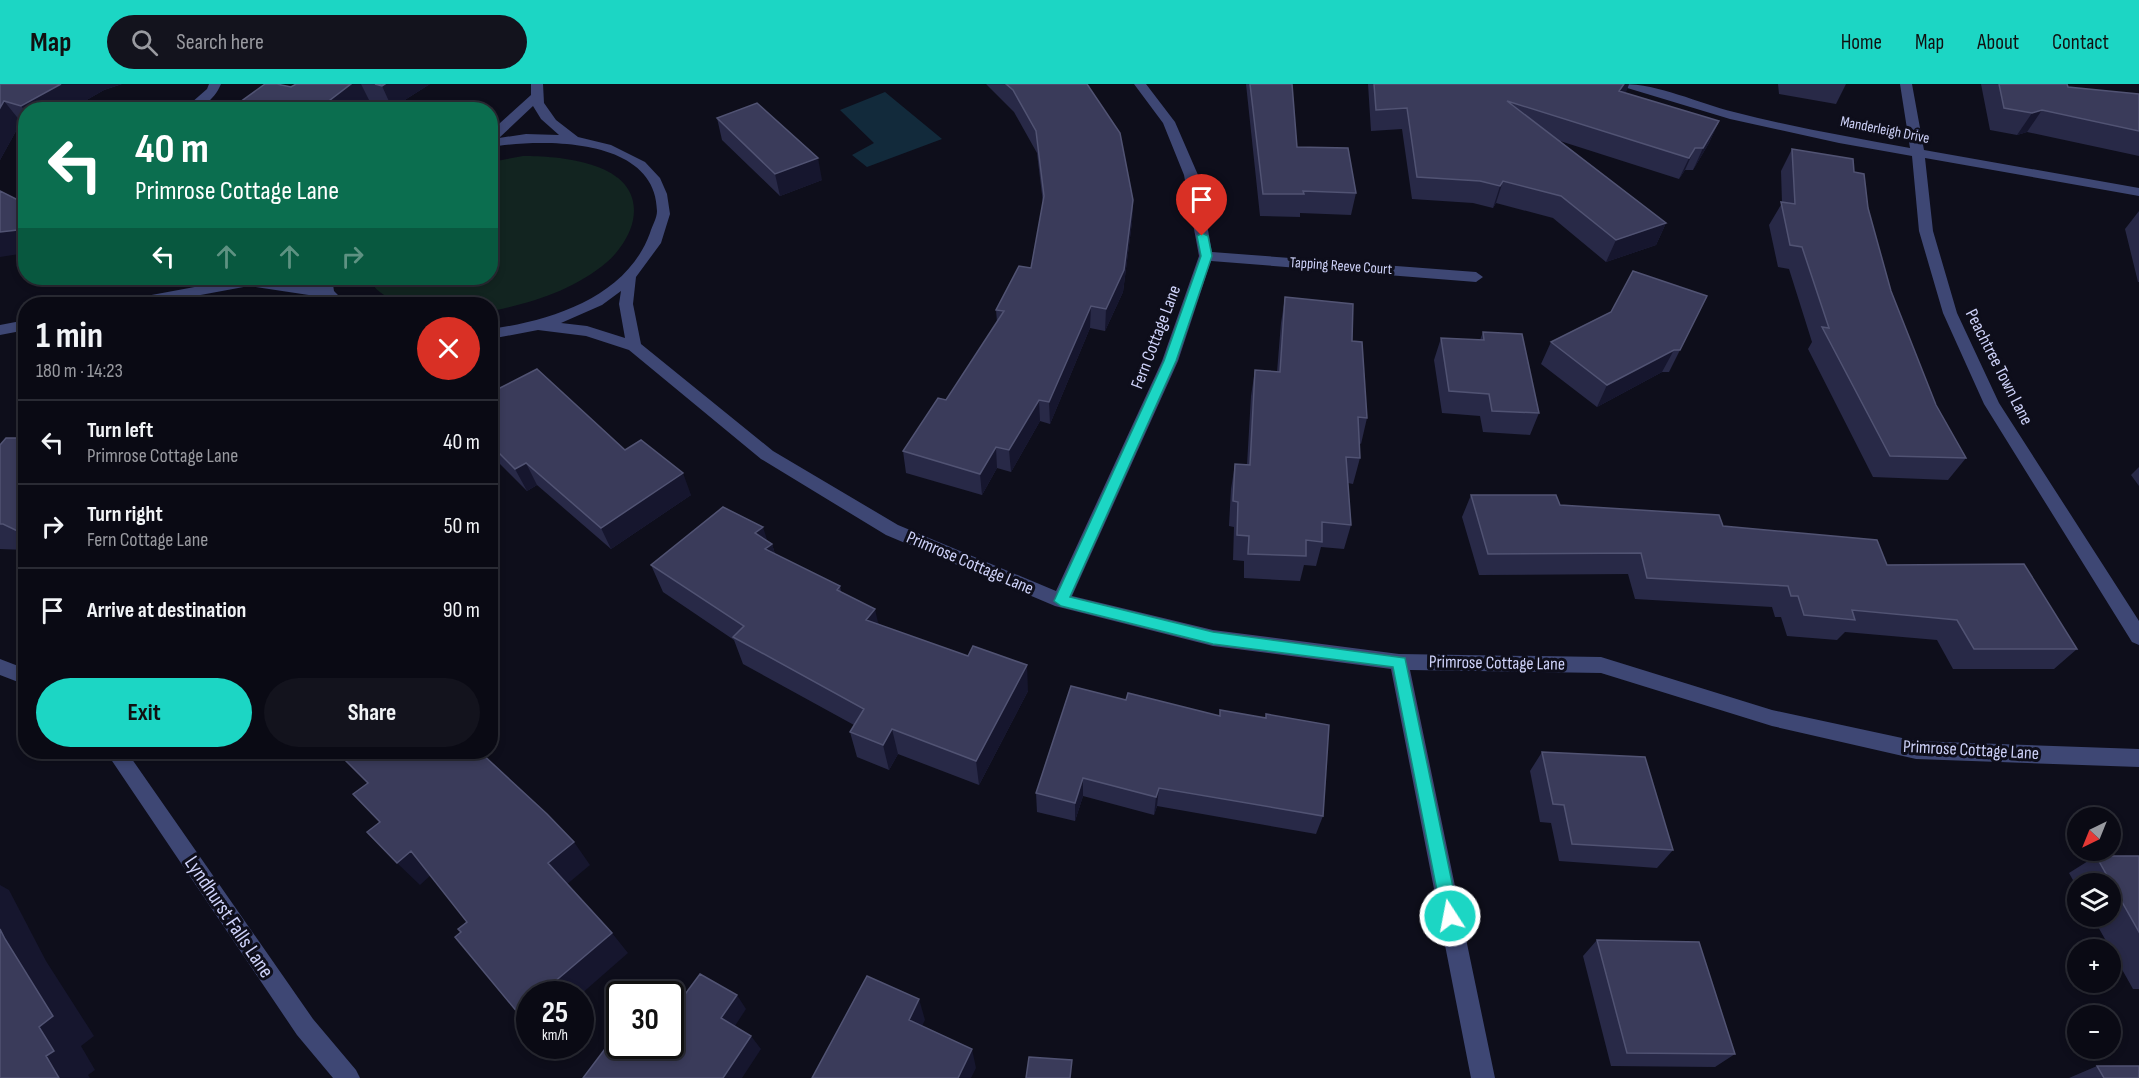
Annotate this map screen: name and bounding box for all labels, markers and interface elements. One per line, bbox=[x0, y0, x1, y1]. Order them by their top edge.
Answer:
search box bbox=[107, 15, 527, 69]
text: Map bbox=[30, 26, 71, 59]
icon: search bbox=[128, 26, 161, 59]
text: Search here bbox=[176, 29, 264, 56]
text: Home bbox=[1841, 30, 1882, 55]
text: Map bbox=[1915, 30, 1944, 55]
text: About bbox=[1977, 30, 2019, 55]
text: Contact bbox=[2052, 30, 2109, 55]
street label: Manderleigh Drive bbox=[1839, 112, 1931, 148]
text: 40 m bbox=[135, 124, 209, 175]
icon: left bbox=[36, 126, 114, 204]
pin bbox=[1176, 174, 1227, 236]
text: Primrose Cottage Lane bbox=[135, 175, 339, 207]
icon: arrive bbox=[1185, 183, 1218, 216]
icon: left bbox=[147, 240, 180, 273]
icon: ahead bbox=[210, 240, 243, 273]
icon: ahead bbox=[273, 240, 306, 273]
icon: right bbox=[336, 240, 369, 273]
street label: Tapping Reeve Court bbox=[1289, 253, 1393, 279]
street label: Fern Cottage Lane bbox=[1127, 282, 1185, 392]
street label: Peachtree Town Lane bbox=[1961, 306, 2037, 428]
text: 1 min bbox=[36, 315, 103, 358]
button: close bbox=[417, 317, 480, 380]
text: 180 m · 14:23 bbox=[36, 359, 123, 383]
text: Turn left bbox=[87, 417, 153, 444]
icon: left bbox=[36, 426, 69, 459]
text: 40 m bbox=[443, 429, 480, 456]
text: Primrose Cottage Lane bbox=[87, 444, 238, 468]
text: Turn right bbox=[87, 501, 163, 528]
icon: right bbox=[36, 510, 69, 543]
text: 50 m bbox=[444, 513, 480, 540]
street label: Primrose Cottage Lane bbox=[903, 527, 1037, 599]
text: Fern Cottage Lane bbox=[87, 528, 208, 552]
icon: arrive bbox=[36, 594, 69, 627]
text: Arrive at destination bbox=[87, 597, 246, 624]
text: 90 m bbox=[443, 597, 480, 624]
street label: Primrose Cottage Lane bbox=[1429, 651, 1565, 675]
button: Exit bbox=[36, 678, 252, 747]
button: Share bbox=[264, 678, 480, 747]
street label: Primrose Cottage Lane bbox=[1902, 736, 2040, 764]
north arrow bbox=[2067, 807, 2121, 861]
map controls bbox=[2067, 807, 2121, 1059]
street label: Lyndhurst Falls Lane bbox=[179, 851, 279, 983]
button: layers bbox=[2067, 873, 2121, 927]
position arrow bbox=[1418, 884, 1482, 948]
button: + bbox=[2067, 939, 2121, 993]
speed limit sign: 30 bbox=[606, 981, 684, 1059]
text: 25 bbox=[542, 995, 568, 1031]
button: − bbox=[2067, 1005, 2121, 1059]
text: km/h bbox=[542, 1026, 568, 1045]

